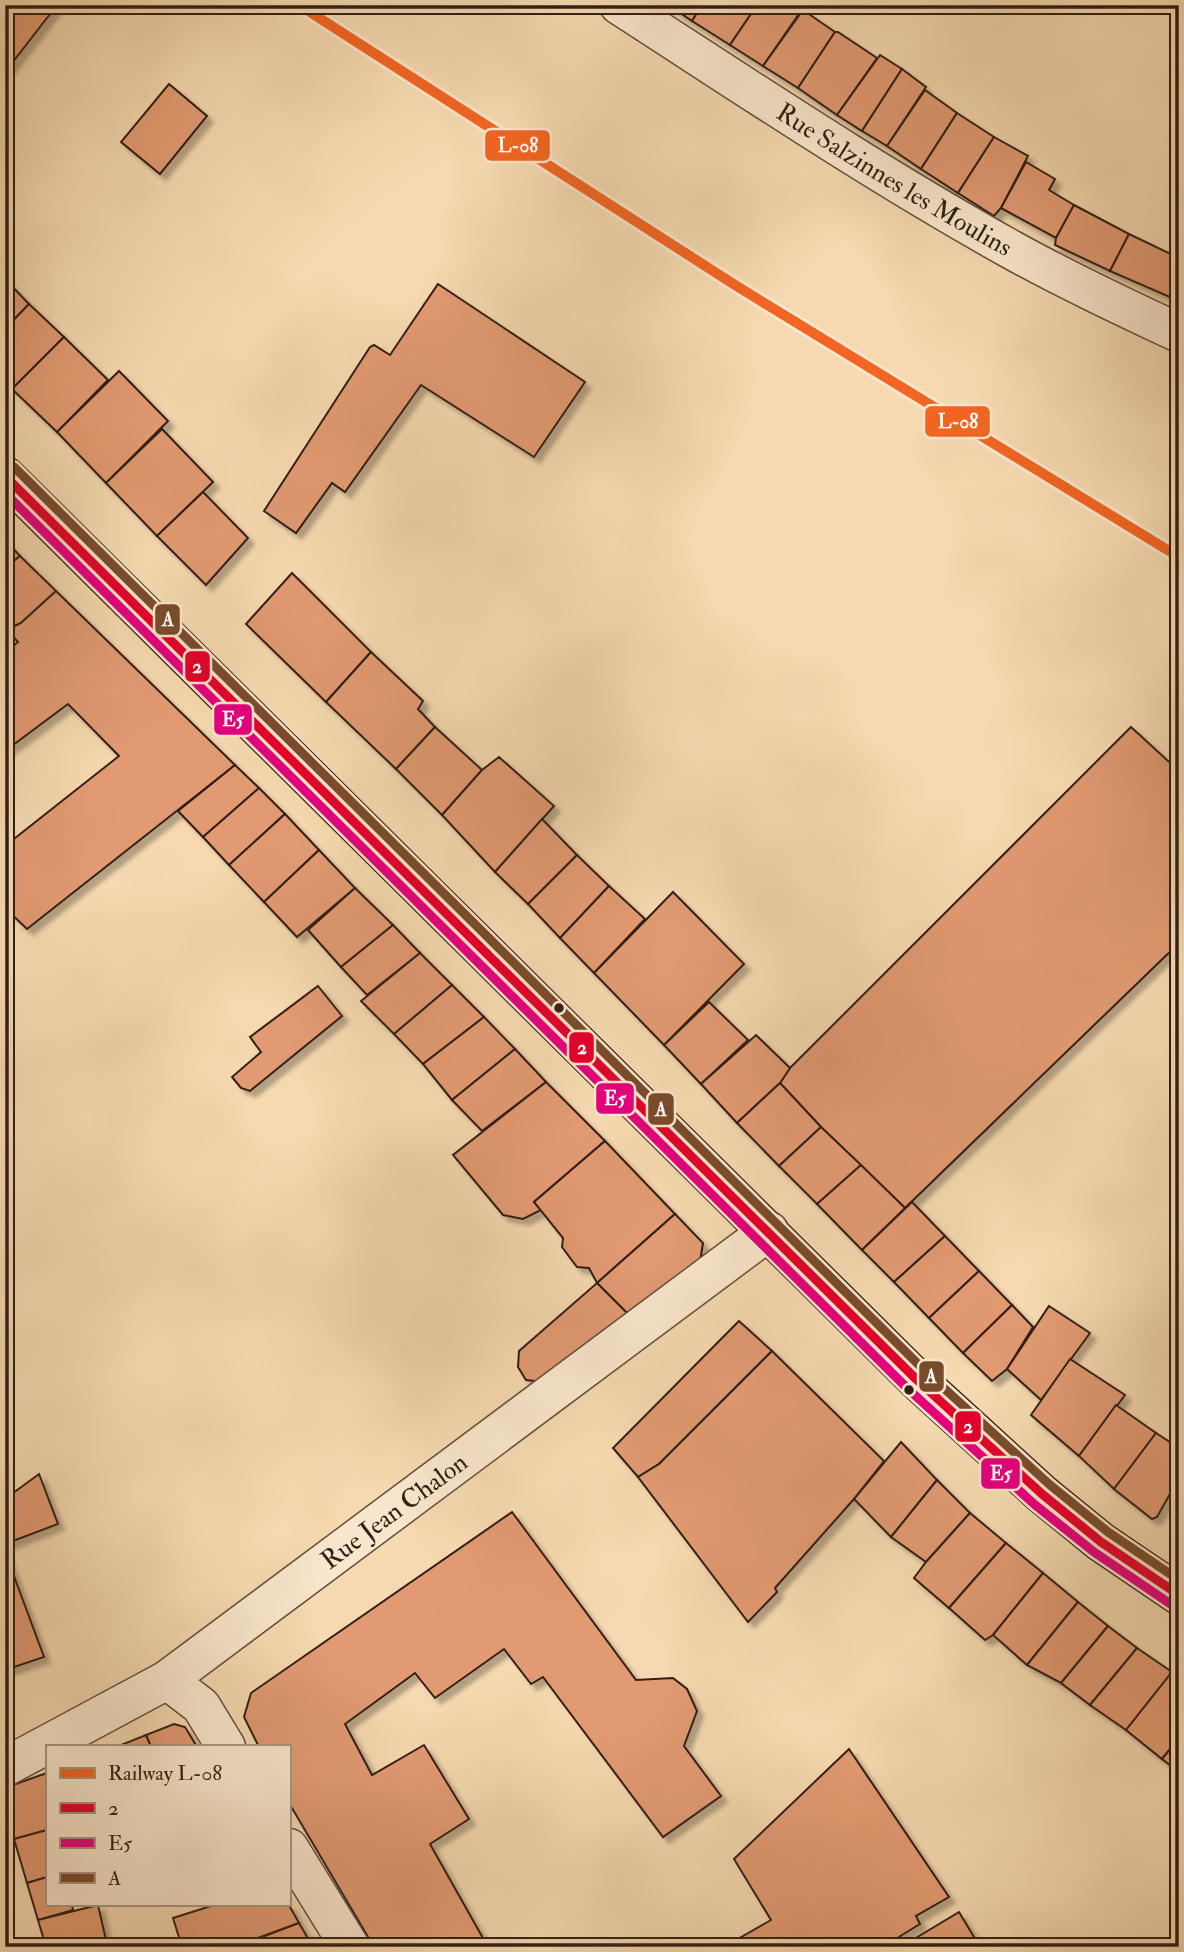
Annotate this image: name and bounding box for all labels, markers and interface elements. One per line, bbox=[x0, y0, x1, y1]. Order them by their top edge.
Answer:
street label: Rue Salzinnes les Moulins bbox=[770, 96, 1017, 264]
line badge: L-08 bbox=[484, 129, 551, 162]
text: L-08 bbox=[498, 134, 538, 158]
line badge: L-08 bbox=[924, 405, 991, 438]
text: L-08 bbox=[938, 410, 978, 434]
line badge: A bbox=[154, 603, 181, 636]
text: A bbox=[161, 608, 175, 632]
line badge: 2 bbox=[184, 650, 211, 683]
text: 2 bbox=[192, 655, 202, 679]
line badge: E5 bbox=[213, 703, 253, 736]
text: E5 bbox=[222, 708, 245, 732]
unlabelled marker bbox=[552, 1001, 566, 1015]
line badge: 2 bbox=[568, 1031, 595, 1064]
text: 2 bbox=[577, 1036, 587, 1060]
line badge: E5 bbox=[595, 1082, 635, 1115]
text: E5 bbox=[604, 1087, 627, 1111]
line badge: A bbox=[647, 1092, 675, 1126]
text: A bbox=[654, 1098, 668, 1122]
line badge: A bbox=[918, 1360, 945, 1393]
text: A bbox=[924, 1365, 938, 1389]
unlabelled marker bbox=[902, 1383, 916, 1397]
line badge: 2 bbox=[954, 1410, 982, 1443]
text: 2 bbox=[963, 1415, 973, 1439]
street label: Rue Jean Chalon bbox=[315, 1447, 474, 1577]
line badge: E5 bbox=[980, 1457, 1021, 1490]
text: E5 bbox=[990, 1462, 1013, 1486]
legend bbox=[46, 1745, 290, 1906]
text: Railway L-08 bbox=[108, 1760, 222, 1787]
text: 2 bbox=[108, 1795, 119, 1822]
text: E5 bbox=[108, 1830, 133, 1857]
text: A bbox=[107, 1865, 121, 1892]

